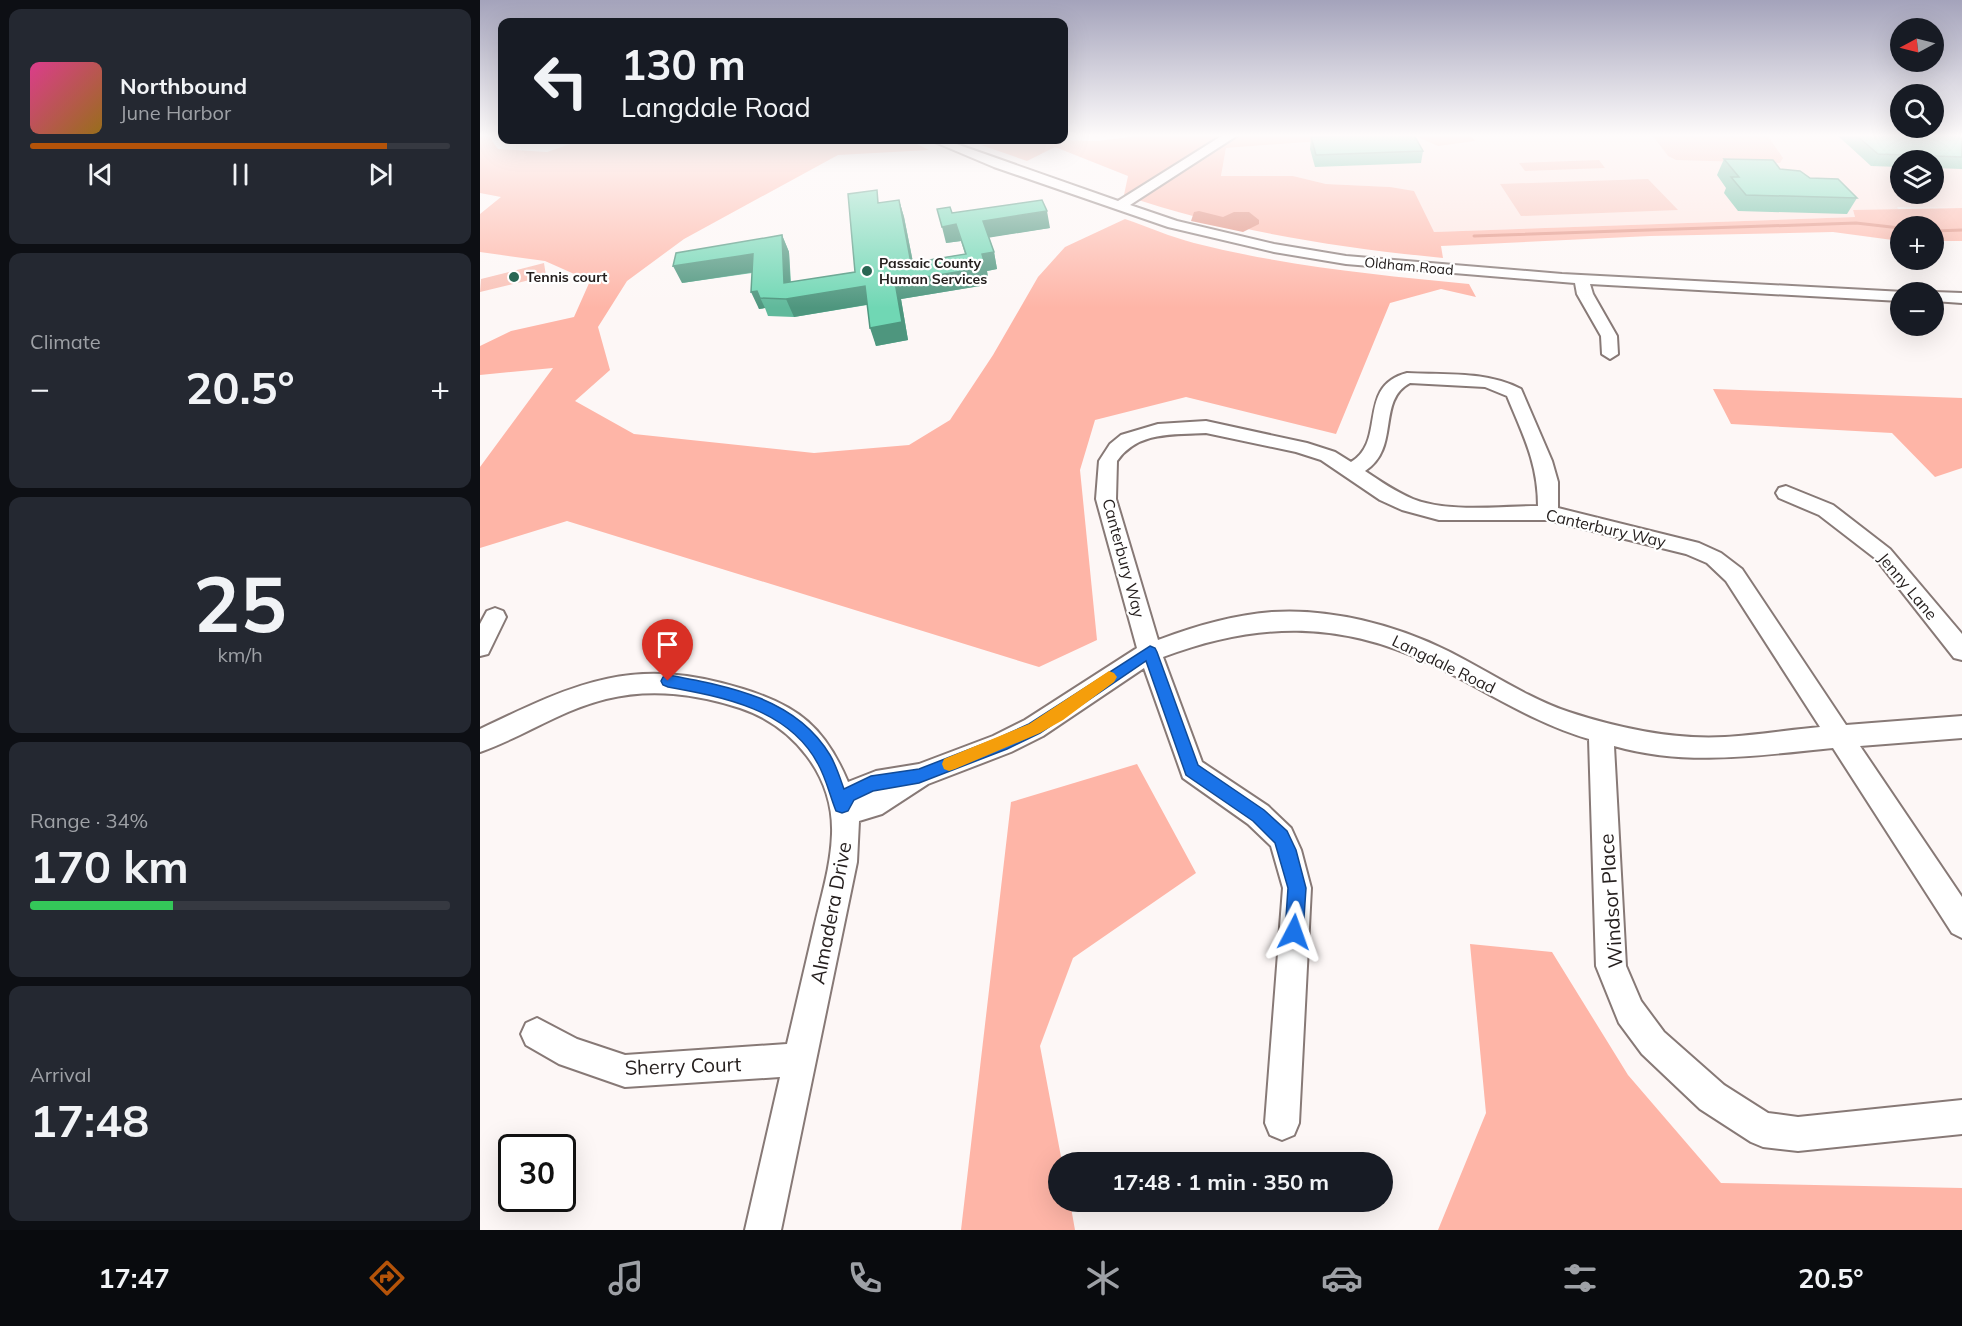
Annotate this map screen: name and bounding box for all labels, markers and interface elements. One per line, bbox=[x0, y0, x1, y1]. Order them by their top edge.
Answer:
north arrow bbox=[1890, 18, 1944, 72]
map controls bbox=[1890, 18, 1944, 336]
text: 130 m bbox=[621, 38, 746, 91]
icon: left bbox=[522, 42, 600, 120]
text: Northbound bbox=[120, 72, 247, 100]
button: search bbox=[1890, 84, 1944, 138]
text: Langdale Road bbox=[621, 90, 811, 124]
text: June Harbor bbox=[120, 100, 231, 125]
button: layers bbox=[1890, 150, 1944, 204]
icon: previous bbox=[84, 158, 117, 191]
icon: pause bbox=[224, 158, 257, 191]
icon: next bbox=[364, 158, 397, 191]
button: + bbox=[1890, 216, 1944, 270]
street label: Oldham Road bbox=[1364, 253, 1454, 279]
place label: Passaic County Human Services bbox=[879, 254, 987, 288]
marker: Passaic County Human Services bbox=[860, 264, 874, 278]
place label: Tennis court bbox=[526, 268, 608, 286]
marker: Tennis court bbox=[507, 270, 521, 284]
button: − bbox=[1890, 282, 1944, 336]
text: Climate bbox=[30, 329, 101, 354]
text: 20.5° bbox=[185, 359, 295, 415]
text: − bbox=[30, 367, 50, 408]
text: + bbox=[430, 367, 450, 408]
street label: Canterbury Way bbox=[1099, 496, 1150, 620]
street label: Canterbury Way bbox=[1544, 504, 1668, 552]
street label: Jenny Lane bbox=[1874, 548, 1942, 624]
text: 25 bbox=[193, 554, 287, 652]
pin bbox=[642, 619, 693, 681]
icon: arrive bbox=[651, 628, 684, 661]
street label: Langdale Road bbox=[1389, 630, 1499, 698]
text: km/h bbox=[217, 642, 263, 667]
text: Range · 34% bbox=[30, 808, 148, 833]
street label: Windsor Place bbox=[1593, 833, 1628, 969]
text: 170 km bbox=[30, 838, 189, 894]
street label: Almadera Drive bbox=[804, 840, 857, 986]
position arrow bbox=[1262, 900, 1326, 964]
street label: Sherry Court bbox=[624, 1051, 742, 1080]
text: Arrival bbox=[30, 1062, 91, 1087]
text: 17:48 bbox=[30, 1092, 149, 1148]
speed limit sign: 30 bbox=[498, 1134, 576, 1212]
text: 17:48 · 1 min · 350 m bbox=[1112, 1168, 1329, 1196]
icon: directions bbox=[366, 1257, 408, 1299]
icon: music bbox=[605, 1257, 647, 1299]
icon: phone bbox=[844, 1257, 886, 1299]
icon: climate bbox=[1082, 1257, 1124, 1299]
icon: car bbox=[1321, 1257, 1363, 1299]
icon: filters bbox=[1559, 1257, 1601, 1299]
text: 17:47 bbox=[98, 1261, 170, 1295]
text: 20.5° bbox=[1798, 1261, 1864, 1295]

